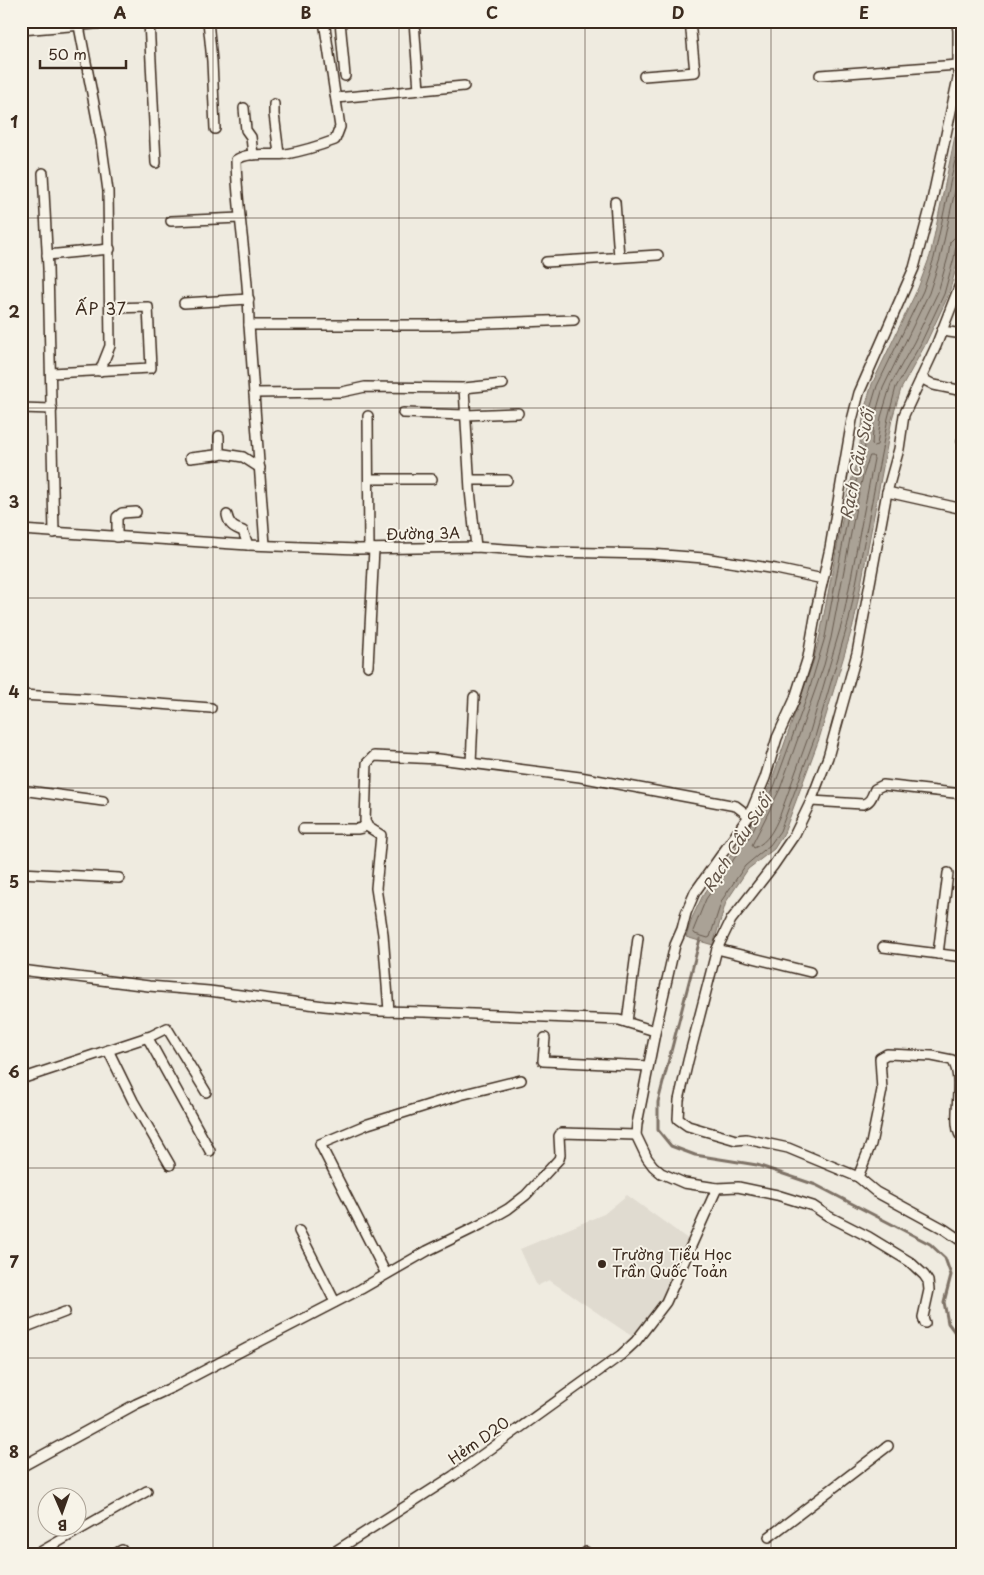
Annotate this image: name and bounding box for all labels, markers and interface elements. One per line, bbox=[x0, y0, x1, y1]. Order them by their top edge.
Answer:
text: A bbox=[114, 0, 127, 24]
text: B bbox=[301, 0, 312, 24]
text: C bbox=[486, 0, 498, 24]
text: D bbox=[672, 0, 684, 24]
text: E bbox=[859, 0, 869, 24]
scale bar bbox=[40, 38, 126, 70]
text: 50 m bbox=[48, 42, 87, 65]
text: 1 bbox=[10, 109, 18, 133]
district label: ẤP 37 bbox=[75, 296, 127, 320]
text: 2 bbox=[8, 299, 20, 323]
water label: Rạch Cầu Suối bbox=[833, 404, 880, 521]
text: 3 bbox=[9, 489, 19, 513]
street label: Đường 3A bbox=[386, 520, 460, 545]
text: 4 bbox=[9, 679, 20, 703]
water label: Rạch Cầu Suối bbox=[696, 787, 778, 896]
text: 5 bbox=[9, 869, 19, 893]
text: 6 bbox=[8, 1059, 20, 1083]
place label: Trường Tiểu Học Trần Quốc Toản bbox=[612, 1242, 732, 1282]
text: 7 bbox=[9, 1249, 19, 1273]
marker: Trường Tiểu Học Trần Quốc Toản bbox=[596, 1258, 608, 1270]
street label: Hẻm D20 bbox=[443, 1410, 513, 1469]
text: 8 bbox=[9, 1439, 19, 1463]
north arrow bbox=[38, 1488, 88, 1538]
text: B bbox=[57, 1515, 68, 1536]

